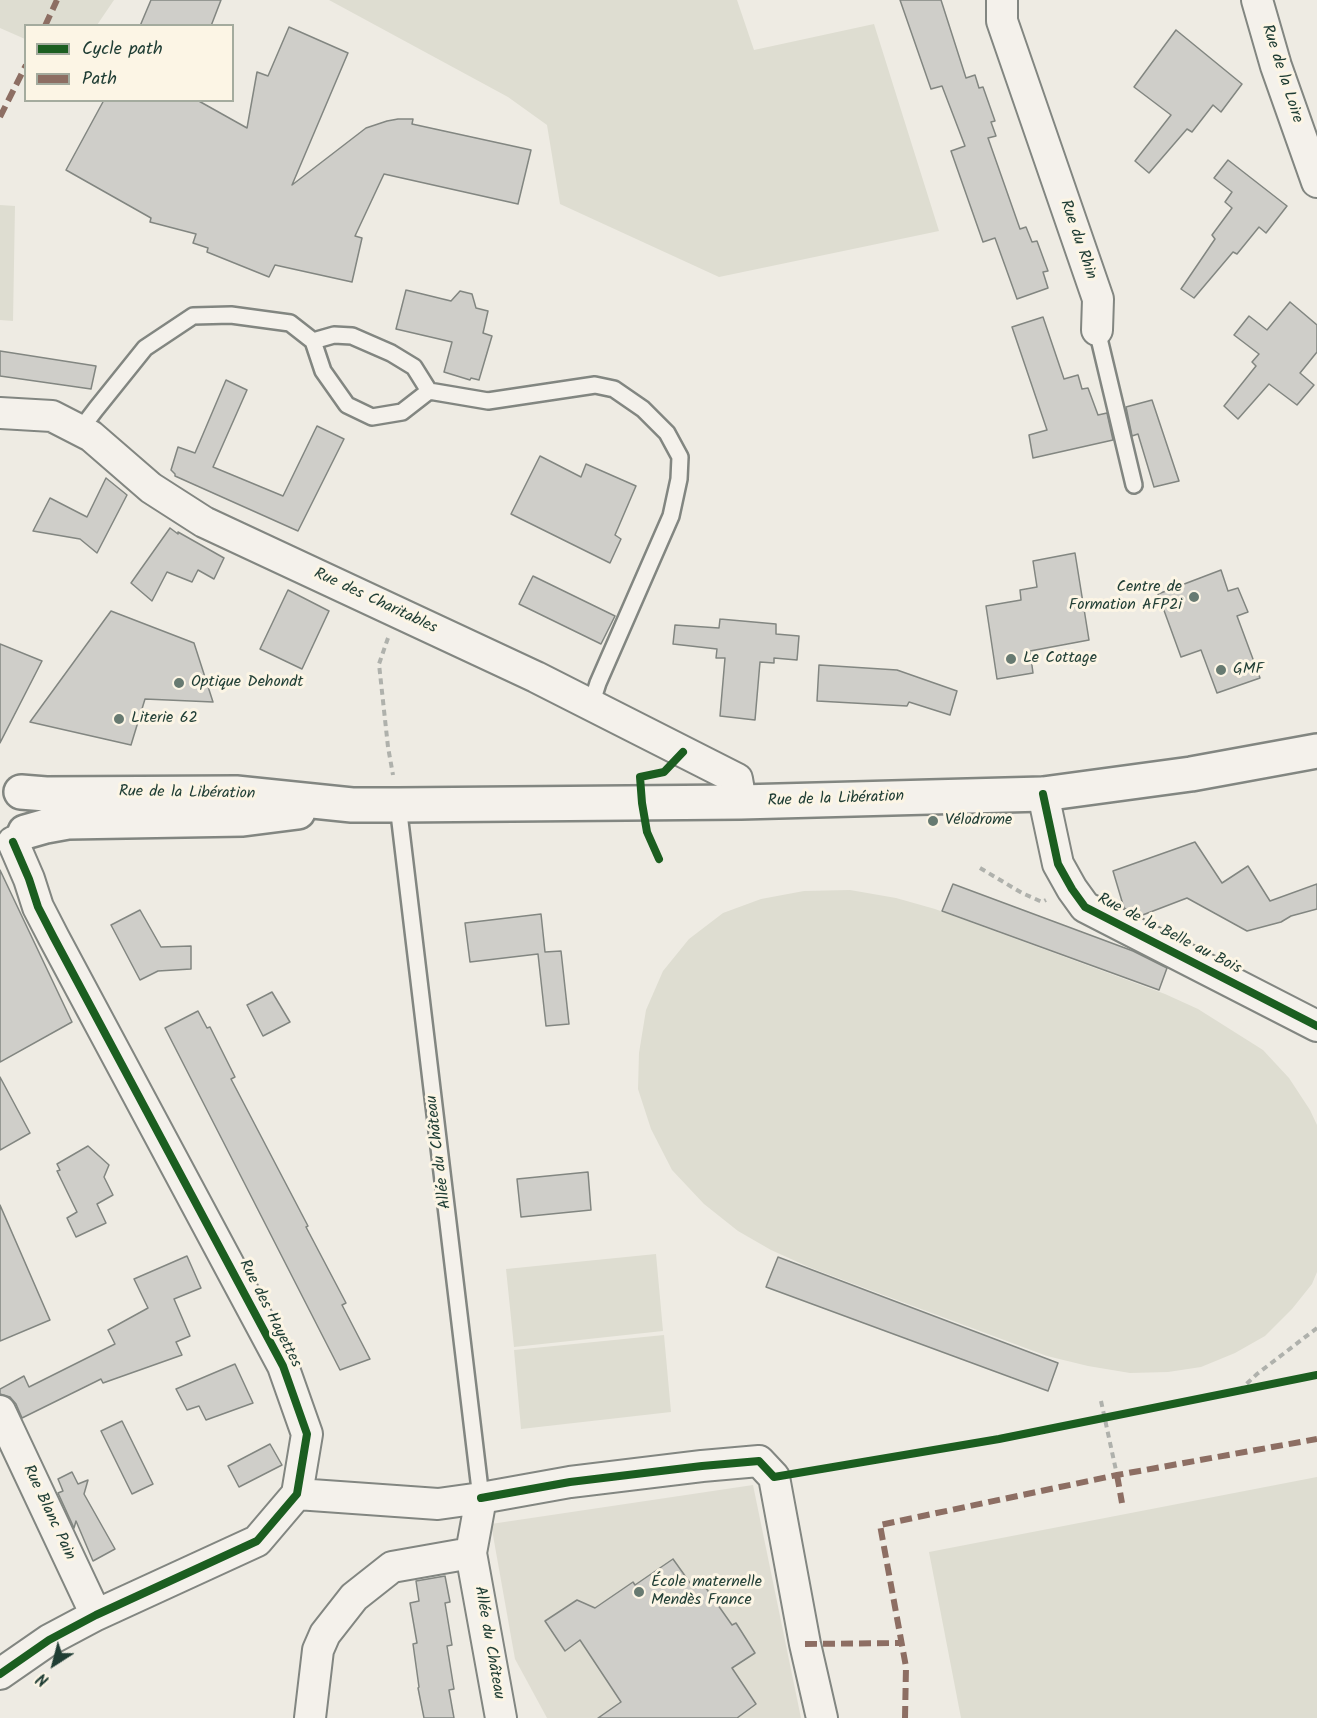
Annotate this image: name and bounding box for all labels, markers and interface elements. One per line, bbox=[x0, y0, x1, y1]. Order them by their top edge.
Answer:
street label: Rue de la Loire bbox=[1256, 22, 1306, 126]
legend bbox=[24, 24, 234, 102]
text: Cycle path bbox=[82, 35, 163, 64]
text: Path bbox=[82, 65, 117, 94]
street label: Rue du Rhin bbox=[1054, 198, 1100, 282]
street label: Rue des Charitables bbox=[310, 565, 440, 639]
place label: Centre de Formation AFP2i bbox=[1069, 578, 1182, 616]
marker: Centre de Formation AFP2i bbox=[1187, 590, 1201, 604]
place label: Le Cottage bbox=[1023, 649, 1097, 669]
marker: Le Cottage bbox=[1004, 652, 1018, 666]
place label: GMF bbox=[1233, 660, 1264, 680]
marker: GMF bbox=[1214, 663, 1228, 677]
place label: Optique Dehondt bbox=[191, 673, 303, 693]
marker: Optique Dehondt bbox=[172, 676, 186, 690]
place label: Literie 62 bbox=[131, 709, 198, 729]
marker: Literie 62 bbox=[112, 712, 126, 726]
street label: Rue de la Libération bbox=[119, 783, 255, 805]
street label: Rue de la Libération bbox=[767, 788, 905, 812]
place label: Vélodrome bbox=[945, 811, 1012, 831]
marker: Vélodrome bbox=[926, 814, 940, 828]
street label: Rue de la Belle au Bois bbox=[1094, 890, 1244, 980]
street label: Allée du Château bbox=[423, 1094, 457, 1210]
street label: Rue des Hayettes bbox=[234, 1257, 304, 1371]
street label: Rue Blanc Pain bbox=[18, 1462, 78, 1564]
place label: École maternelle Mendès France bbox=[651, 1573, 762, 1611]
street label: Allée du Château bbox=[469, 1585, 507, 1701]
marker: École maternelle Mendès France bbox=[632, 1585, 646, 1599]
north arrow bbox=[24, 1634, 84, 1694]
text: N bbox=[32, 1666, 55, 1692]

